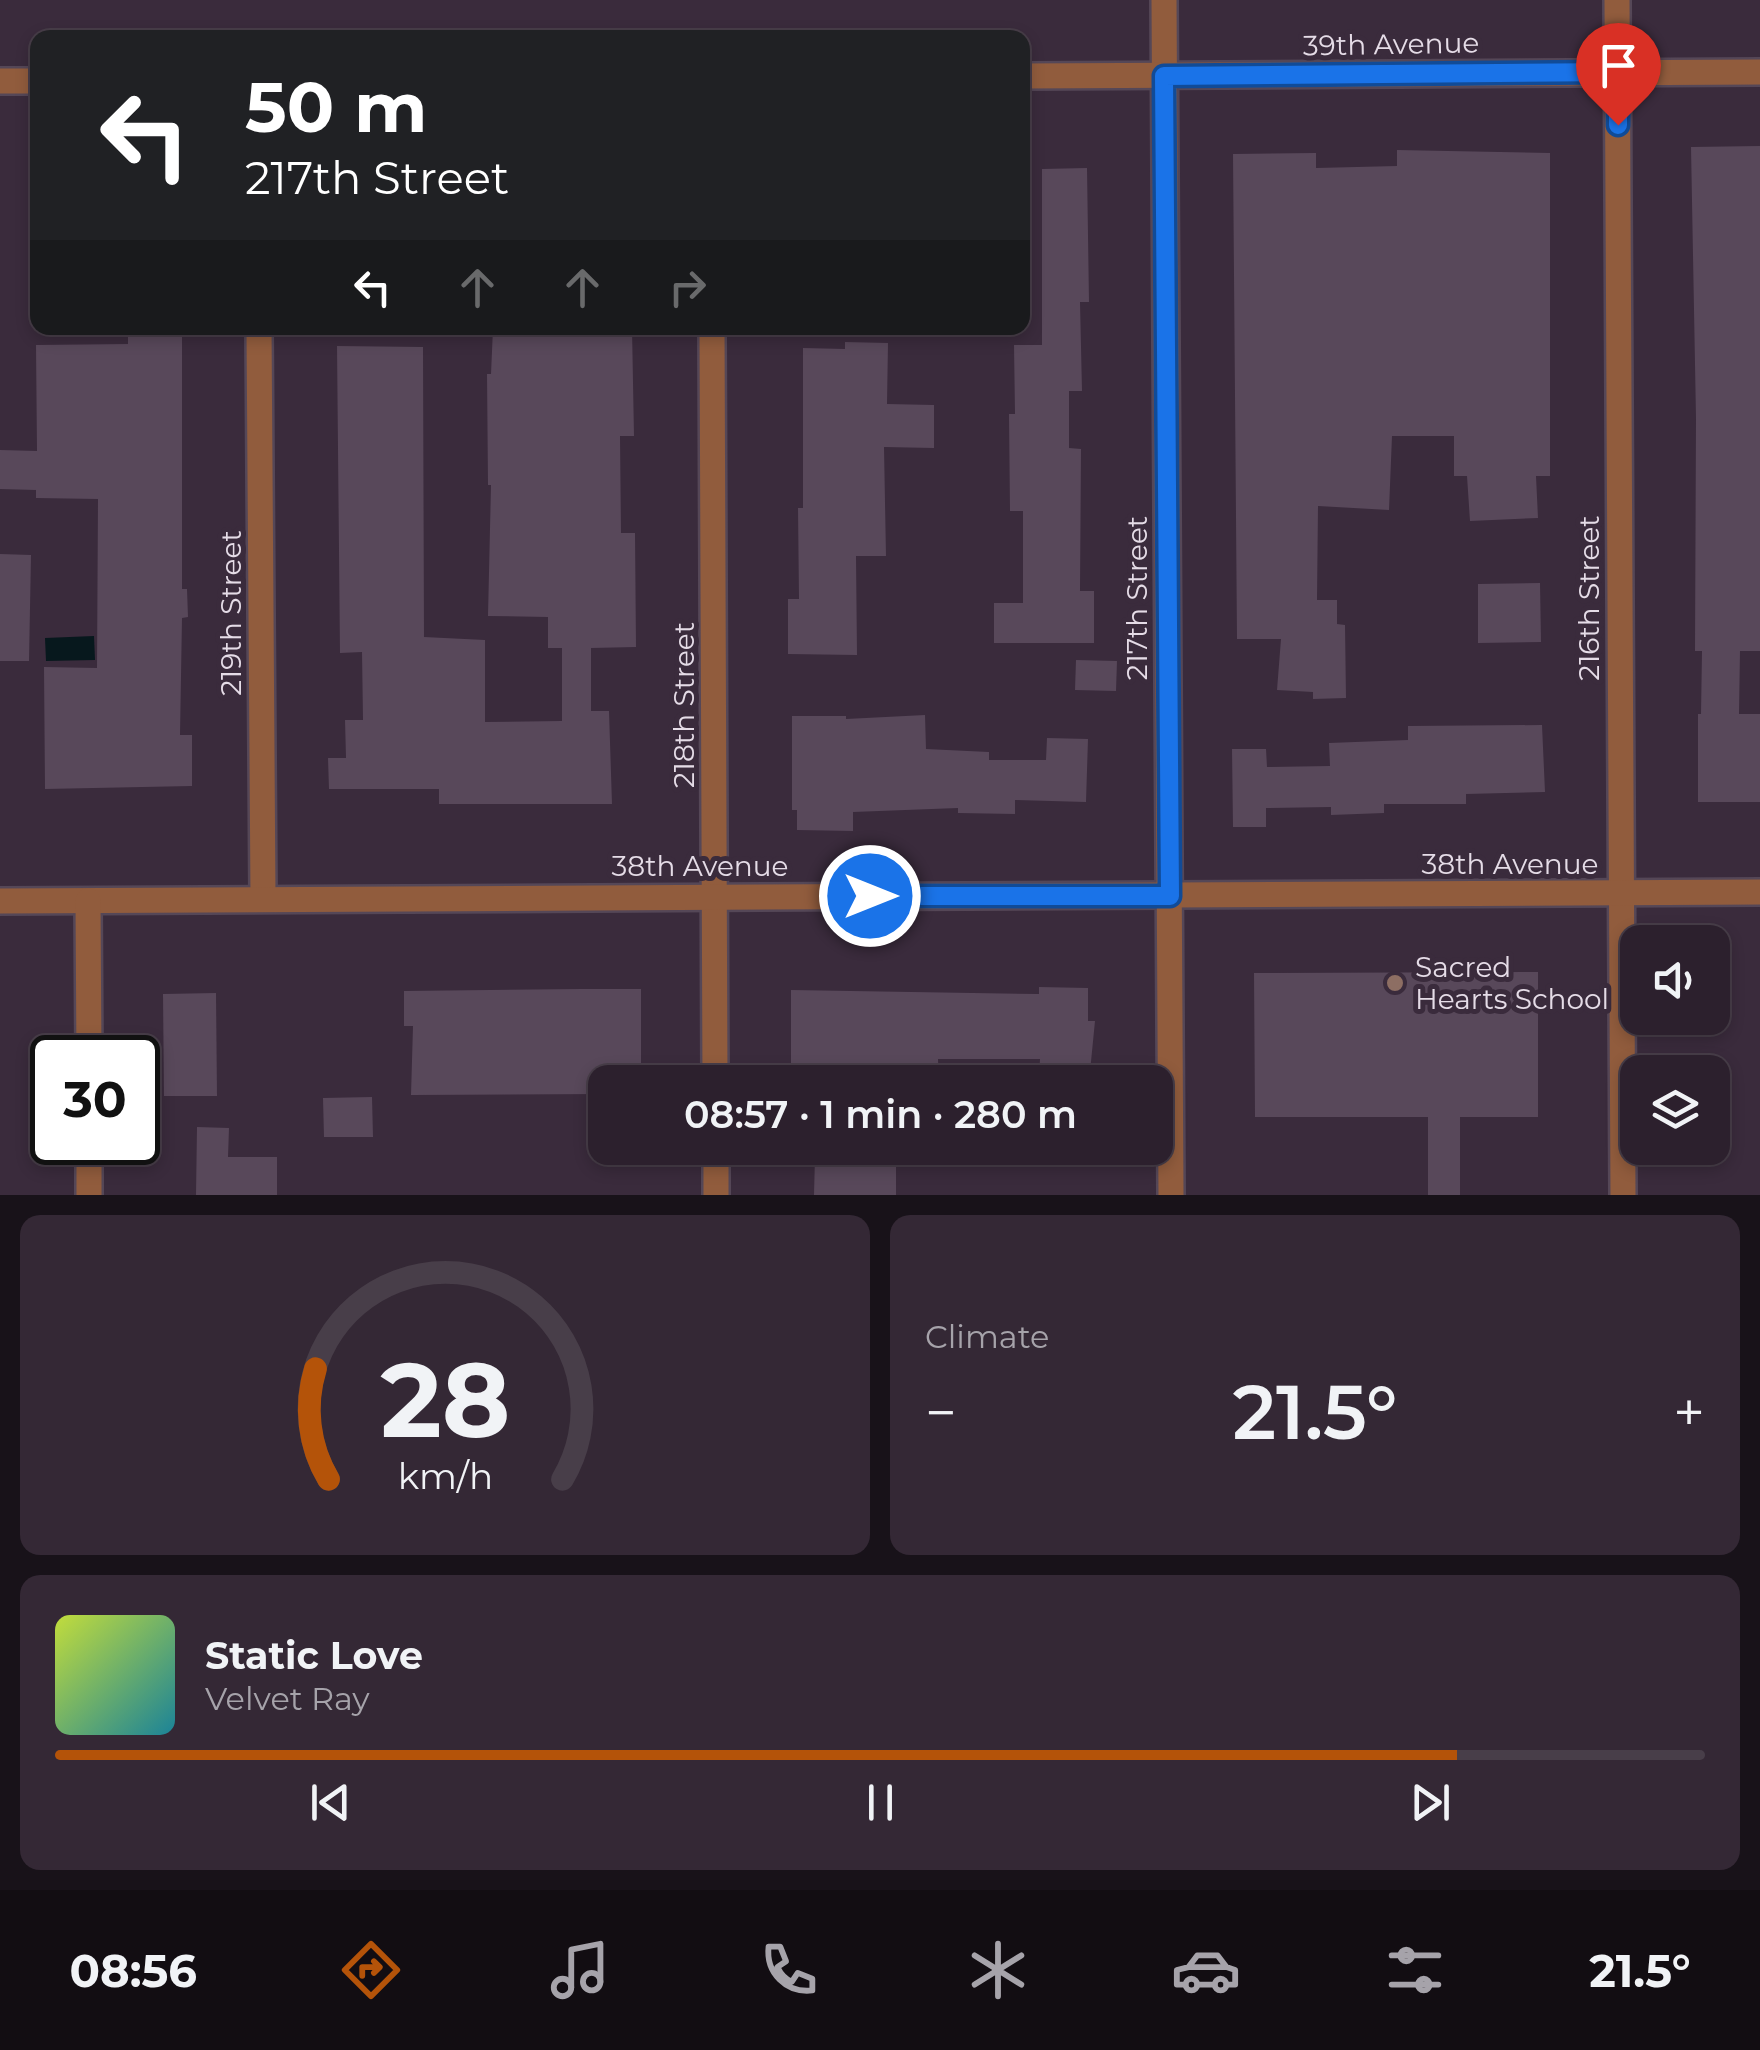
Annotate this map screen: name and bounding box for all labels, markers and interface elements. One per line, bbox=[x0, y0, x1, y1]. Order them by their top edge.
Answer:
pin bbox=[1576, 23, 1661, 126]
street label: 39th Avenue bbox=[1302, 25, 1480, 63]
icon: arrive bbox=[1591, 38, 1646, 93]
text: 50 m bbox=[245, 64, 427, 150]
icon: left bbox=[80, 70, 210, 200]
text: 217th Street bbox=[245, 150, 509, 205]
icon: left bbox=[345, 260, 400, 315]
icon: ahead bbox=[450, 260, 505, 315]
icon: ahead bbox=[555, 260, 610, 315]
icon: right bbox=[660, 260, 715, 315]
street label: 216th Street bbox=[1572, 515, 1606, 681]
street label: 217th Street bbox=[1120, 516, 1154, 680]
street label: 219th Street bbox=[214, 530, 248, 696]
street label: 218th Street bbox=[667, 622, 701, 788]
position arrow bbox=[818, 844, 922, 948]
street label: 38th Avenue bbox=[1422, 847, 1598, 881]
street label: 38th Avenue bbox=[612, 849, 788, 883]
map controls bbox=[1620, 925, 1730, 1165]
button: sound bbox=[1620, 925, 1730, 1035]
place label: Sacred Hearts School bbox=[1415, 950, 1609, 1016]
marker: Sacred Hearts School bbox=[1384, 972, 1406, 994]
speed limit sign: 30 bbox=[30, 1035, 160, 1165]
button: layers bbox=[1620, 1055, 1730, 1165]
text: 08:57 · 1 min · 280 m bbox=[684, 1091, 1077, 1138]
text: Climate bbox=[925, 1317, 1049, 1356]
text: 28 bbox=[380, 1336, 510, 1463]
text: 21.5° bbox=[1232, 1366, 1398, 1458]
text: − bbox=[925, 1379, 957, 1446]
text: + bbox=[1673, 1379, 1705, 1446]
text: km/h bbox=[397, 1454, 493, 1498]
text: Static Love bbox=[205, 1632, 423, 1679]
text: Velvet Ray bbox=[205, 1679, 370, 1718]
icon: previous bbox=[303, 1775, 358, 1830]
icon: pause bbox=[853, 1775, 908, 1830]
icon: next bbox=[1403, 1775, 1458, 1830]
icon: directions bbox=[336, 1935, 406, 2005]
icon: music bbox=[545, 1935, 615, 2005]
icon: phone bbox=[754, 1935, 824, 2005]
icon: climate bbox=[963, 1935, 1033, 2005]
icon: car bbox=[1171, 1935, 1241, 2005]
icon: filters bbox=[1380, 1935, 1450, 2005]
text: 08:56 bbox=[69, 1943, 197, 1998]
text: 21.5° bbox=[1589, 1943, 1690, 1998]

